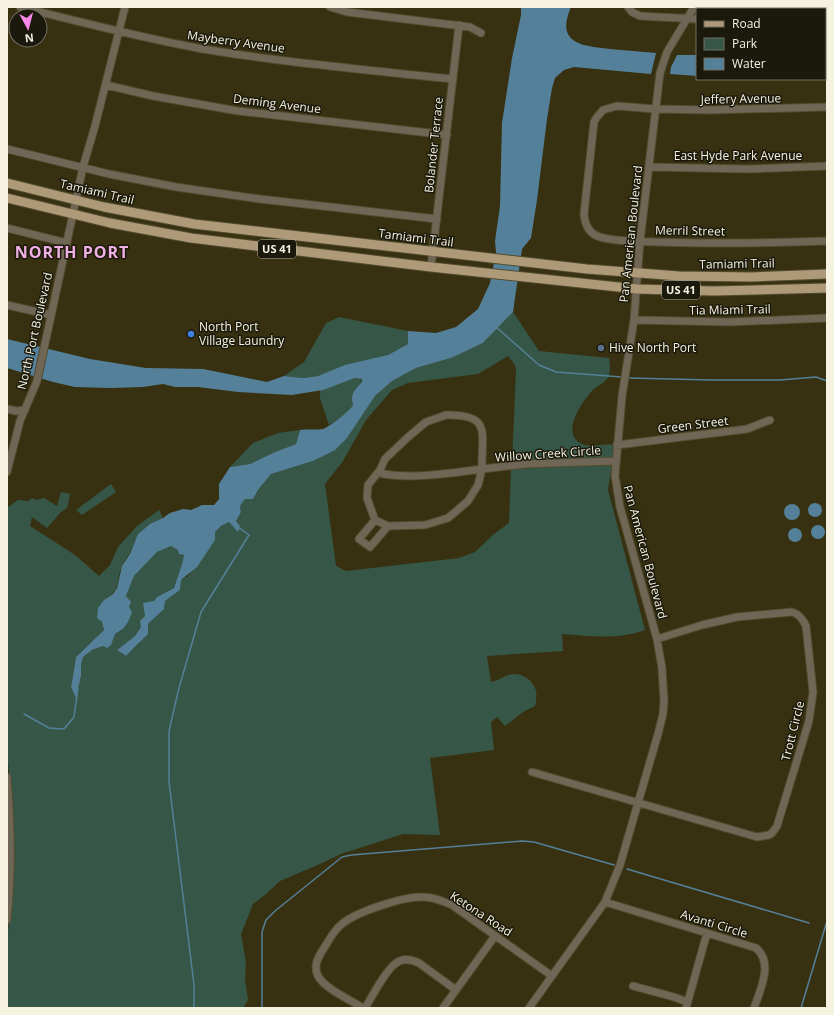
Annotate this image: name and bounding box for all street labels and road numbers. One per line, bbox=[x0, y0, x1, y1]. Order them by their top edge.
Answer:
street label: Mayberry Avenue bbox=[186, 26, 286, 57]
street label: Jeffery Avenue bbox=[700, 89, 782, 108]
street label: Deming Avenue bbox=[232, 90, 322, 117]
street label: Bolander Terrace bbox=[420, 96, 447, 194]
street label: East Hyde Park Avenue bbox=[674, 147, 803, 164]
street label: Pan American Boulevard bbox=[615, 165, 646, 303]
street label: Tamiami Trail bbox=[58, 175, 136, 208]
street label: Merril Street bbox=[655, 221, 725, 240]
street label: Tamiami Trail bbox=[378, 224, 455, 251]
road number: US 41 bbox=[258, 240, 296, 258]
street label: Tamiami Trail bbox=[699, 254, 775, 273]
street label: North Port Boulevard bbox=[13, 271, 56, 391]
road number: US 41 bbox=[662, 281, 700, 299]
street label: Tia Miami Trail bbox=[689, 300, 771, 319]
street label: Green Street bbox=[657, 412, 729, 437]
street label: Willow Creek Circle bbox=[494, 441, 602, 466]
street label: Pan American Boulevard bbox=[619, 483, 672, 621]
street label: Trott Circle bbox=[777, 699, 808, 763]
street label: Ketona Road bbox=[447, 887, 516, 940]
street label: Avanti Circle bbox=[679, 905, 750, 942]

